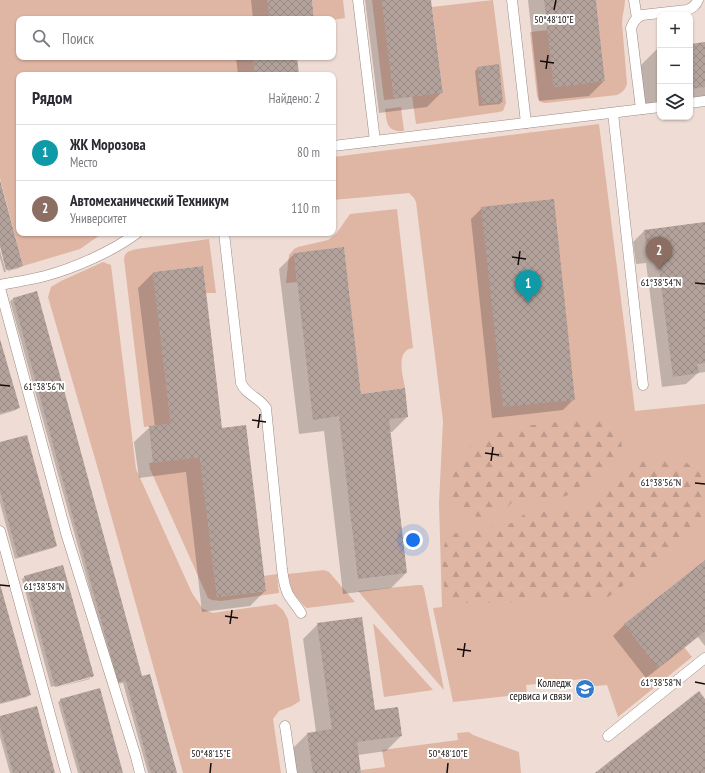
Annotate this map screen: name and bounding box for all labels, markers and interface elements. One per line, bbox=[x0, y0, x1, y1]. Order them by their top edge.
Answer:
map controls bbox=[657, 12, 693, 120]
button: + bbox=[657, 12, 693, 48]
text: 50°48'10"E bbox=[534, 13, 574, 26]
search box bbox=[16, 16, 336, 60]
icon: search bbox=[30, 27, 52, 49]
text: Поиск bbox=[62, 29, 94, 48]
button: − bbox=[657, 48, 693, 84]
button: layers bbox=[657, 84, 693, 120]
text: Рядом bbox=[32, 87, 72, 109]
text: Найдено: 2 bbox=[269, 90, 320, 107]
text: ЖК Морозова bbox=[70, 135, 146, 154]
text: 1 bbox=[42, 144, 48, 161]
text: 80 m bbox=[297, 144, 320, 161]
text: Место bbox=[70, 154, 98, 171]
text: Автомеханический Техникум bbox=[70, 191, 229, 210]
text: 2 bbox=[42, 200, 48, 217]
text: 110 m bbox=[291, 200, 320, 217]
text: Университет bbox=[70, 210, 127, 227]
pin: 2 bbox=[646, 237, 672, 270]
pin: 1 bbox=[515, 270, 541, 303]
text: 61°38'54"N bbox=[641, 276, 681, 289]
text: 61°38'56"N bbox=[24, 380, 64, 393]
text: 61°38'56"N bbox=[641, 476, 681, 489]
your location bbox=[403, 530, 423, 550]
text: 61°38'58"N bbox=[24, 580, 64, 593]
place label: Колледж сервиса и связи bbox=[510, 676, 571, 703]
text: 61°38'58"N bbox=[641, 676, 681, 689]
school or university icon: Колледж сервиса и связи bbox=[574, 678, 596, 700]
text: 50°48'15"E bbox=[191, 747, 231, 760]
text: 50°48'10"E bbox=[428, 747, 468, 760]

